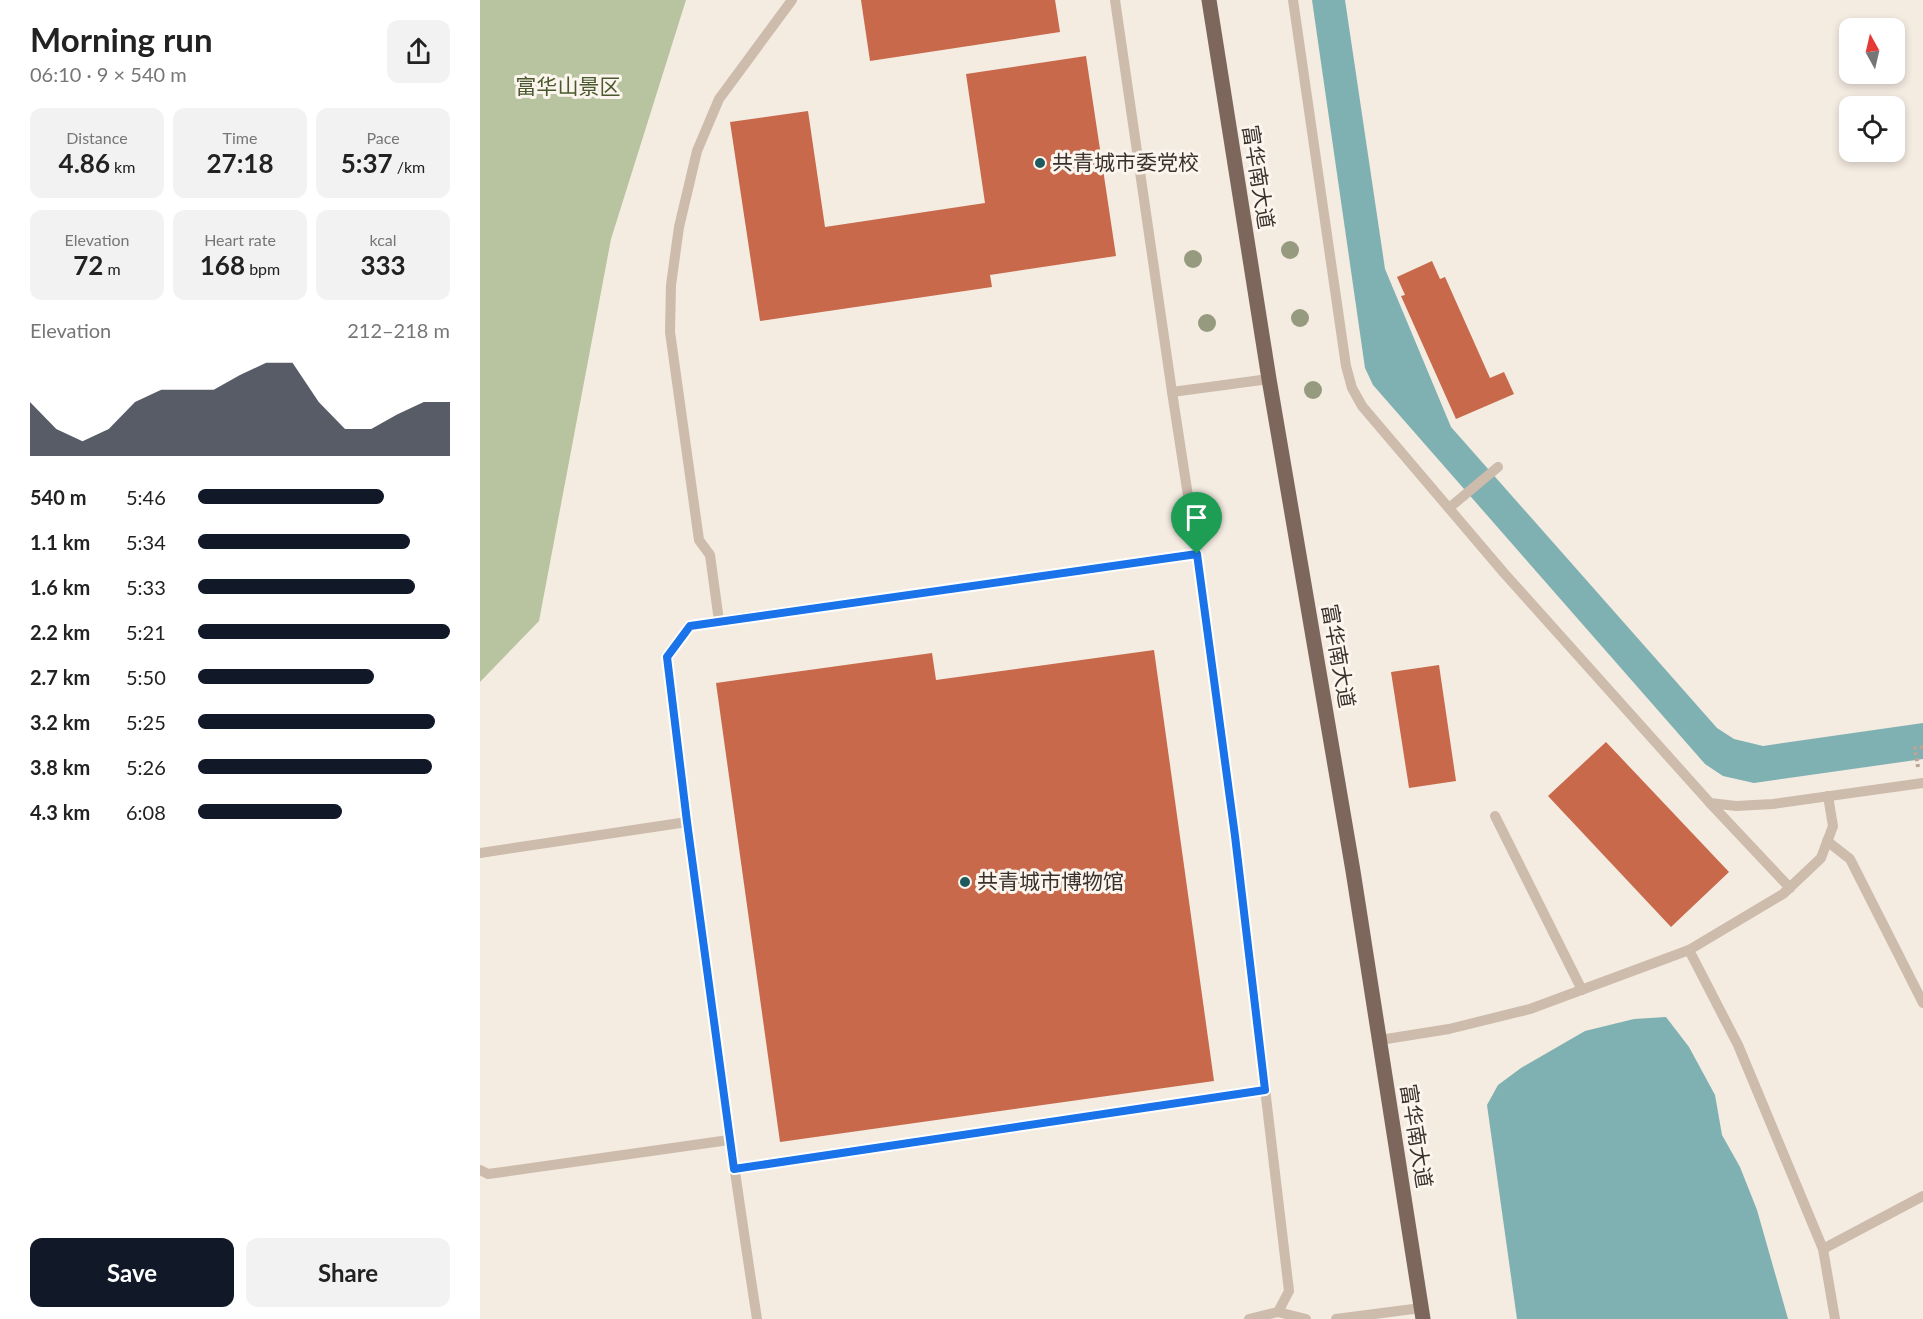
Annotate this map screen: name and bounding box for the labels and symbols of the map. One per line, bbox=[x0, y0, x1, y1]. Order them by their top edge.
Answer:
north arrow bbox=[1839, 18, 1905, 84]
park label: 富华山景区 bbox=[516, 73, 621, 98]
street label: 富华南大道 bbox=[1239, 123, 1280, 231]
place label: 共青城市委党校 bbox=[1052, 149, 1199, 174]
marker: 共青城市委党校 bbox=[1033, 156, 1047, 170]
pin bbox=[1171, 492, 1222, 554]
street label: 富华南大道 bbox=[1318, 602, 1361, 710]
place label: 共青城市博物馆 bbox=[977, 868, 1124, 893]
marker: 共青城市博物馆 bbox=[958, 875, 972, 889]
street label: 富华南大道 bbox=[1397, 1082, 1438, 1190]

